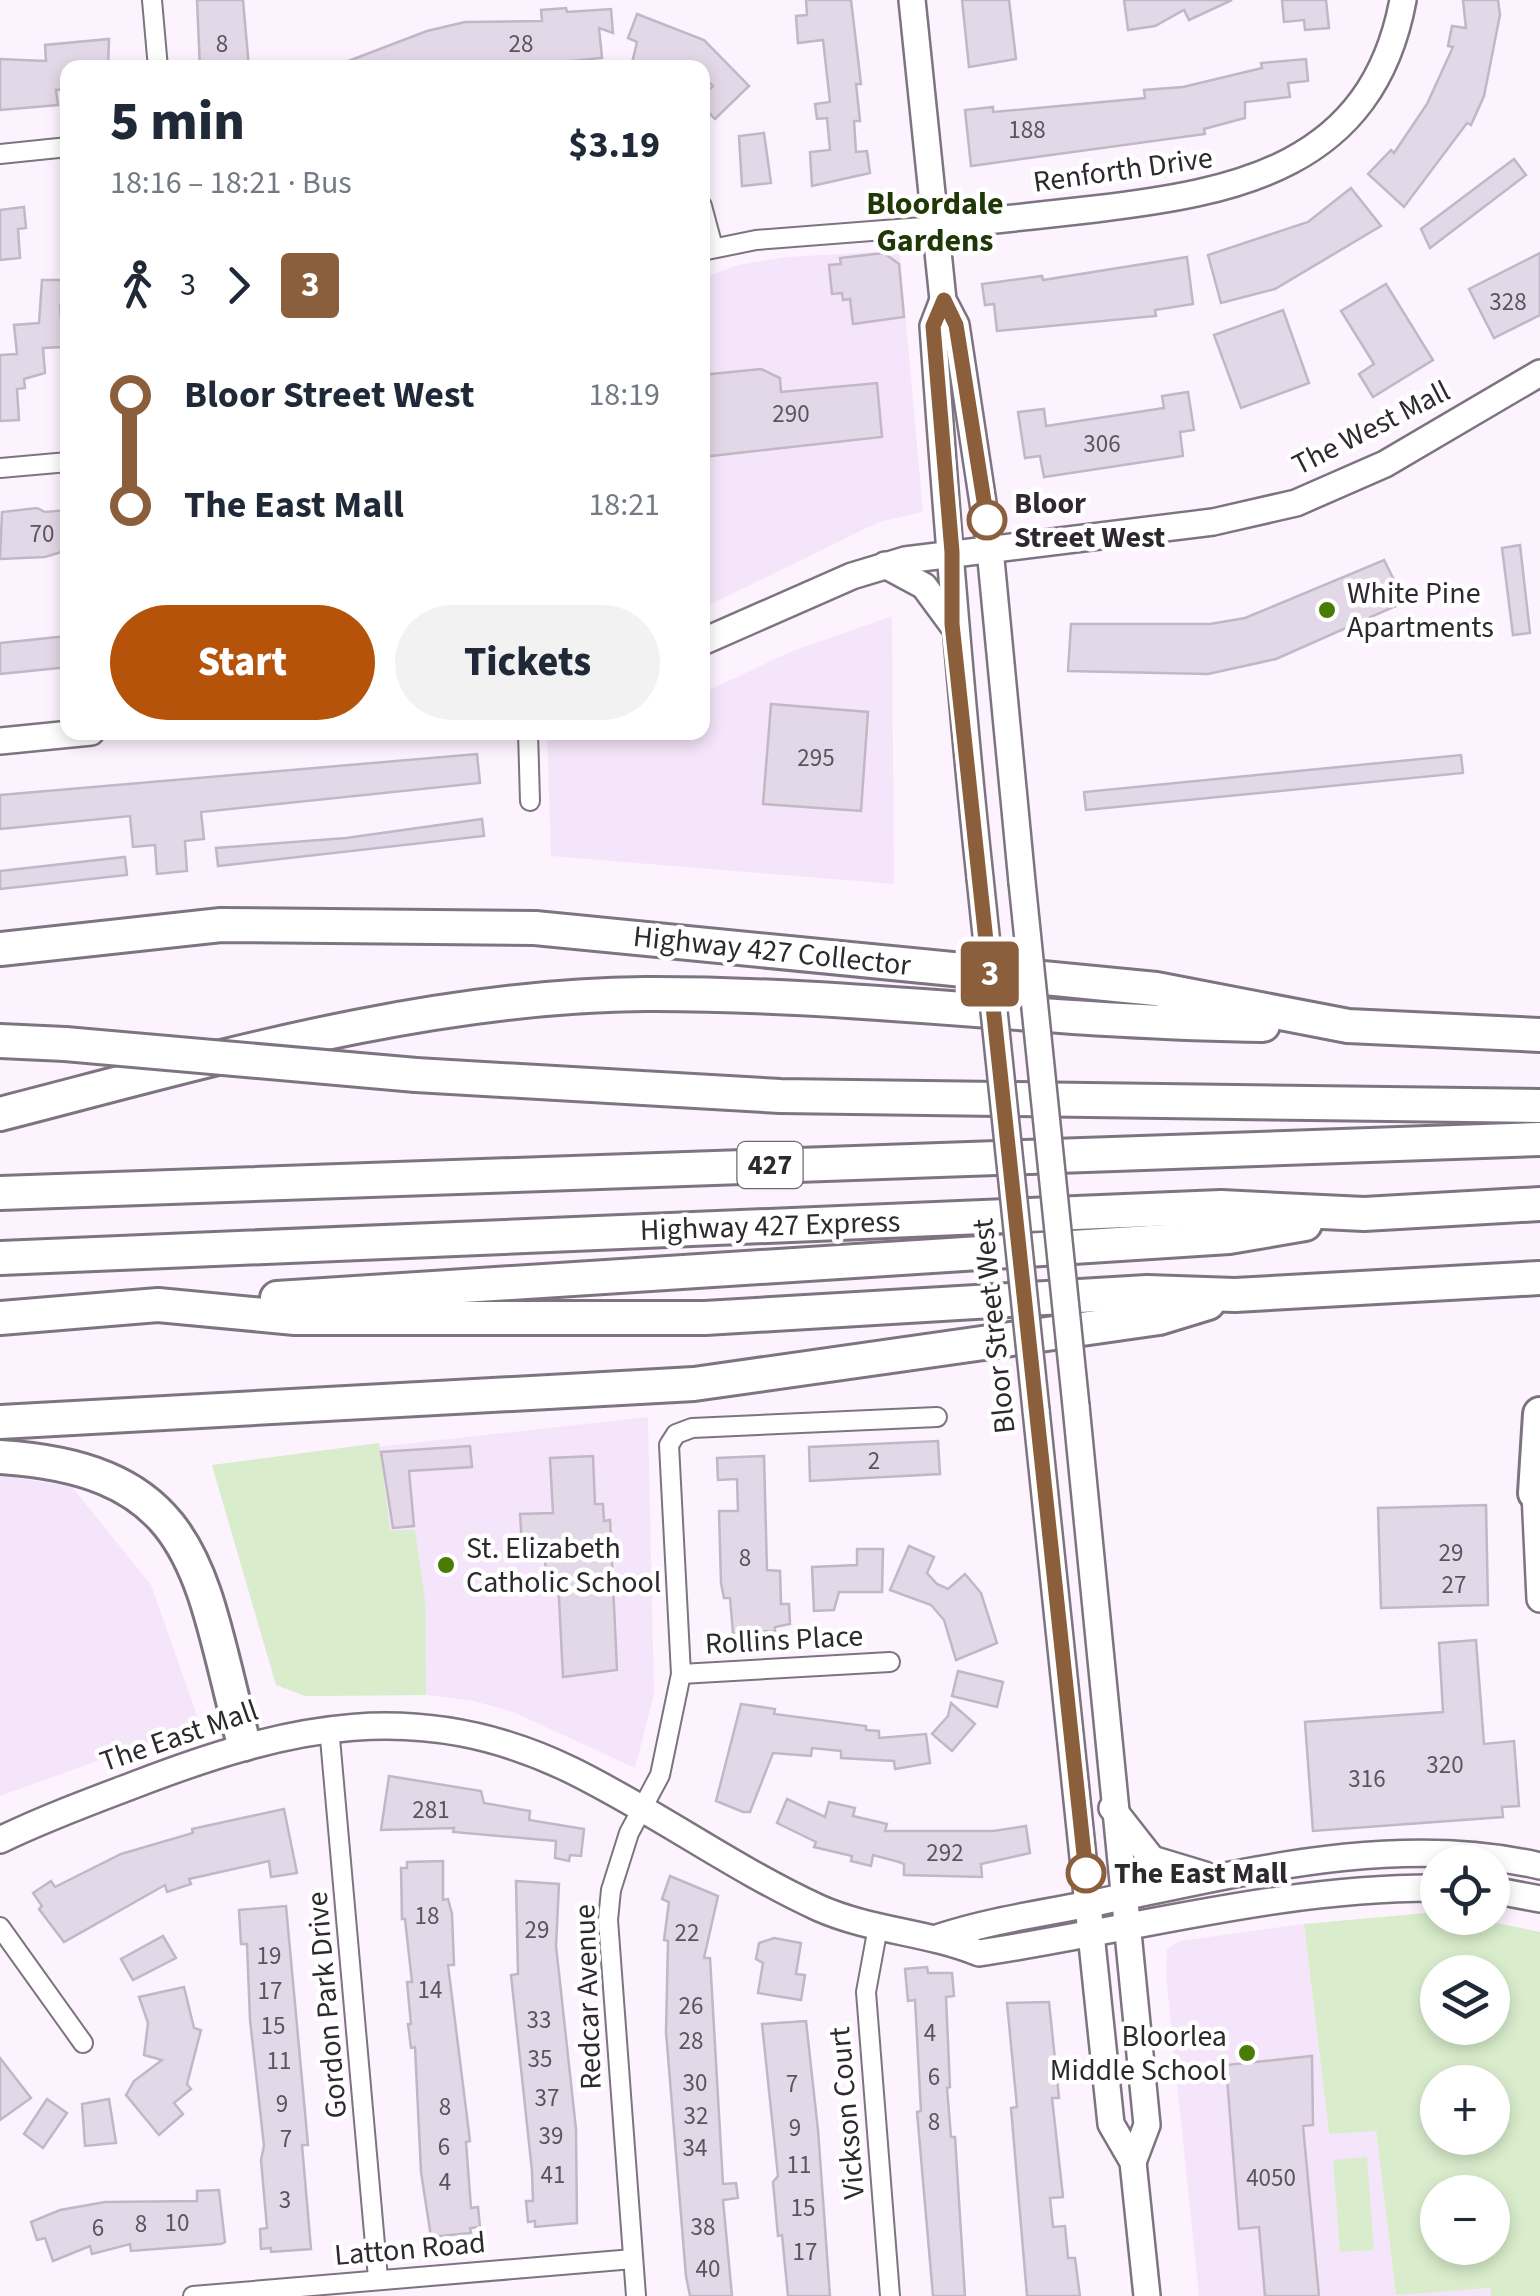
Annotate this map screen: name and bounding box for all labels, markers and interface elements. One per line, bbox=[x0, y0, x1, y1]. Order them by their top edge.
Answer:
house number: 8 bbox=[216, 26, 228, 62]
house number: 28 bbox=[509, 26, 533, 62]
text: 5 min bbox=[110, 83, 245, 161]
house number: 188 bbox=[1008, 112, 1046, 148]
text: $3.19 bbox=[568, 118, 660, 172]
street label: Renforth Drive bbox=[1031, 136, 1215, 204]
text: 18:16 – 18:21 · Bus bbox=[110, 160, 352, 206]
district label: Bloordale Gardens bbox=[866, 181, 1004, 264]
icon: walk bbox=[110, 258, 165, 313]
icon: forward bbox=[211, 258, 266, 313]
text: 3 bbox=[301, 260, 319, 310]
text: 3 bbox=[180, 262, 196, 308]
house number: 328 bbox=[1489, 284, 1527, 320]
text: Bloor Street West bbox=[184, 368, 474, 422]
street label: The West Mall bbox=[1285, 370, 1457, 486]
text: 18:19 bbox=[588, 372, 660, 418]
house number: 290 bbox=[772, 396, 810, 432]
house number: 306 bbox=[1083, 426, 1121, 462]
text: The East Mall bbox=[184, 478, 404, 532]
text: 18:21 bbox=[588, 482, 660, 528]
place label: Bloor Street West bbox=[1014, 482, 1166, 559]
marker: Bloor Street West bbox=[968, 501, 1006, 539]
house number: 70 bbox=[30, 516, 54, 552]
place label: White Pine Apartments bbox=[1347, 572, 1494, 649]
marker: White Pine Apartments bbox=[1316, 599, 1338, 621]
button: Start bbox=[110, 605, 375, 720]
button: Tickets bbox=[395, 605, 660, 720]
house number: 295 bbox=[797, 740, 835, 776]
street label: Highway 427 Collector bbox=[631, 915, 913, 987]
line badge: 3 bbox=[958, 942, 1022, 1006]
text: 3 bbox=[981, 949, 999, 999]
road number: 427 bbox=[738, 1142, 802, 1188]
street label: Highway 427 Express bbox=[639, 1200, 901, 1252]
street label: Bloor Street West bbox=[961, 1216, 1027, 1436]
house number: 2 bbox=[868, 1443, 880, 1479]
place label: St. Elizabeth Catholic School bbox=[466, 1527, 661, 1604]
house number: 29 bbox=[1439, 1535, 1463, 1571]
house number: 8 bbox=[739, 1540, 751, 1576]
marker: St. Elizabeth Catholic School bbox=[435, 1554, 457, 1576]
house number: 27 bbox=[1442, 1567, 1466, 1603]
street label: Rollins Place bbox=[704, 1614, 864, 1666]
street label: The East Mall bbox=[94, 1689, 264, 1783]
house number: 320 bbox=[1426, 1747, 1464, 1783]
house number: 316 bbox=[1348, 1761, 1386, 1797]
house number: 281 bbox=[412, 1792, 450, 1828]
house number: 292 bbox=[926, 1835, 964, 1871]
map controls bbox=[1420, 1845, 1510, 2265]
button: locate bbox=[1420, 1845, 1510, 1935]
place label: The East Mall bbox=[1114, 1852, 1288, 1895]
marker: The East Mall bbox=[1067, 1854, 1105, 1892]
street label: Gordon Park Drive bbox=[296, 1890, 358, 2120]
house number: 18 bbox=[415, 1898, 439, 1934]
street label: Redcar Avenue bbox=[563, 1903, 613, 2091]
house number: 29 bbox=[525, 1912, 549, 1948]
house number: 22 bbox=[675, 1915, 699, 1951]
house number: 19 bbox=[257, 1938, 281, 1974]
button: layers bbox=[1420, 1955, 1510, 2045]
house number: 14 bbox=[418, 1972, 442, 2008]
house number: 17 bbox=[258, 1973, 282, 2009]
house number: 26 bbox=[679, 1988, 703, 2024]
house number: 33 bbox=[527, 2002, 551, 2038]
house number: 15 bbox=[261, 2008, 285, 2044]
house number: 4 bbox=[924, 2015, 936, 2051]
place label: Bloorlea Middle School bbox=[1050, 2015, 1227, 2092]
house number: 28 bbox=[679, 2023, 703, 2059]
street label: Vickson Court bbox=[818, 2025, 876, 2201]
house number: 35 bbox=[528, 2041, 552, 2077]
marker: Bloorlea Middle School bbox=[1236, 2042, 1258, 2064]
house number: 11 bbox=[267, 2043, 291, 2079]
house number: 6 bbox=[928, 2059, 940, 2095]
house number: 30 bbox=[683, 2065, 707, 2101]
button: + bbox=[1420, 2065, 1510, 2155]
house number: 7 bbox=[786, 2066, 798, 2102]
house number: 37 bbox=[535, 2080, 559, 2116]
house number: 9 bbox=[276, 2086, 288, 2122]
house number: 8 bbox=[439, 2089, 451, 2125]
house number: 32 bbox=[684, 2098, 708, 2134]
house number: 8 bbox=[928, 2104, 940, 2140]
house number: 9 bbox=[789, 2110, 801, 2146]
house number: 39 bbox=[539, 2118, 563, 2154]
house number: 7 bbox=[280, 2121, 292, 2157]
house number: 6 bbox=[438, 2129, 450, 2165]
house number: 34 bbox=[683, 2130, 707, 2166]
house number: 11 bbox=[787, 2147, 811, 2183]
house number: 41 bbox=[541, 2157, 565, 2193]
house number: 4050 bbox=[1246, 2160, 1296, 2196]
house number: 4 bbox=[439, 2164, 451, 2200]
button: − bbox=[1420, 2175, 1510, 2265]
house number: 3 bbox=[279, 2182, 291, 2218]
house number: 15 bbox=[791, 2190, 815, 2226]
house number: 10 bbox=[165, 2205, 189, 2241]
house number: 8 bbox=[135, 2206, 147, 2242]
house number: 38 bbox=[691, 2209, 715, 2245]
house number: 6 bbox=[92, 2210, 104, 2246]
street label: Latton Road bbox=[333, 2221, 487, 2277]
house number: 17 bbox=[793, 2234, 817, 2270]
house number: 40 bbox=[696, 2251, 720, 2287]

